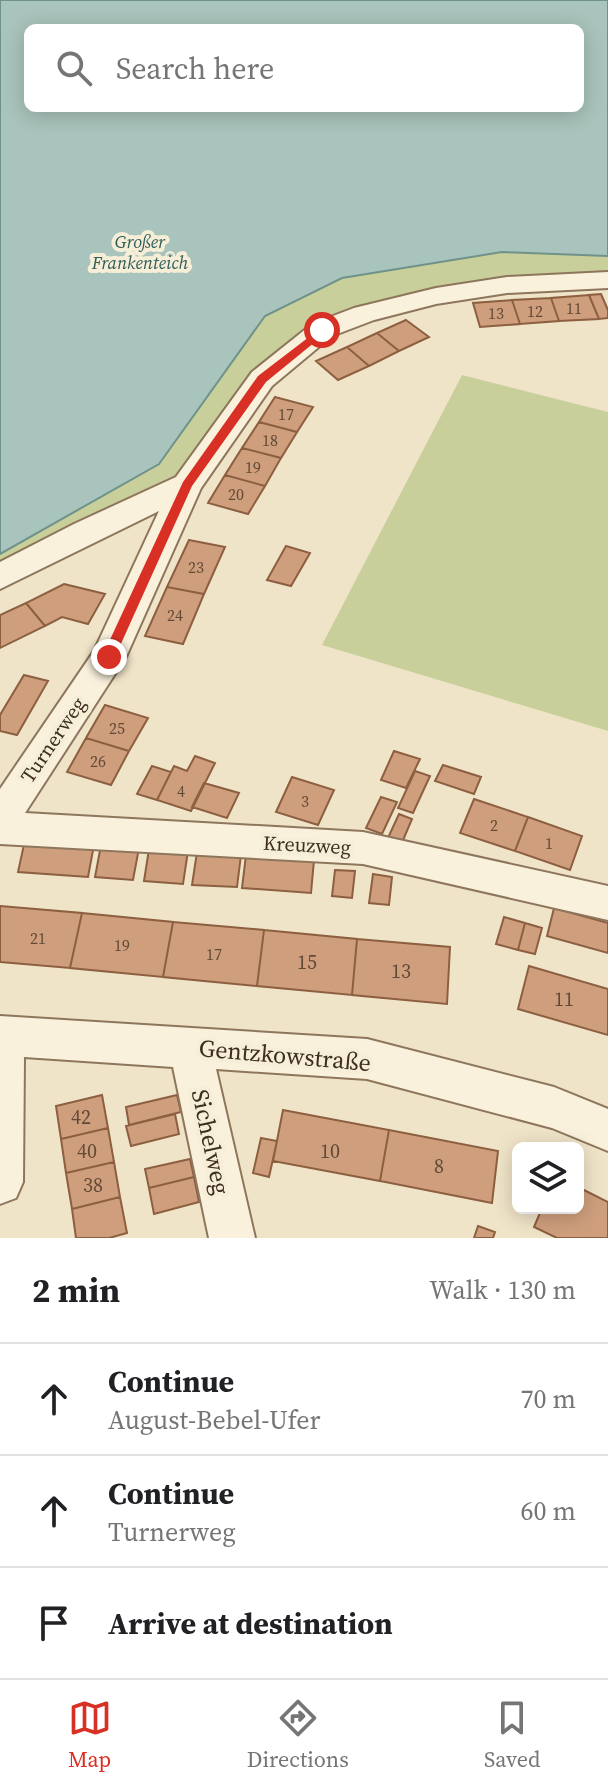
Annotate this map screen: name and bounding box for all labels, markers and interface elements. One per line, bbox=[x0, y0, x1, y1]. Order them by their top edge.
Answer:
search box bbox=[24, 24, 584, 112]
icon: search bbox=[52, 46, 96, 90]
text: Search here bbox=[116, 48, 274, 89]
water label: Großer Frankenteich bbox=[91, 229, 188, 275]
house number: 11 bbox=[566, 297, 582, 319]
house number: 12 bbox=[527, 300, 543, 322]
house number: 13 bbox=[488, 302, 504, 324]
route start bbox=[304, 312, 340, 348]
house number: 17 bbox=[278, 403, 294, 425]
house number: 18 bbox=[262, 429, 278, 451]
house number: 19 bbox=[245, 456, 261, 478]
house number: 20 bbox=[228, 483, 244, 505]
house number: 23 bbox=[188, 556, 204, 578]
house number: 24 bbox=[167, 604, 183, 626]
route end bbox=[91, 639, 127, 675]
street label: Turnerweg bbox=[14, 691, 92, 789]
house number: 25 bbox=[109, 717, 125, 739]
house number: 26 bbox=[90, 750, 106, 772]
house number: 4 bbox=[177, 780, 185, 802]
house number: 3 bbox=[301, 790, 309, 812]
house number: 2 bbox=[490, 814, 498, 836]
street label: Kreuzweg bbox=[262, 829, 352, 861]
house number: 1 bbox=[545, 832, 553, 854]
house number: 21 bbox=[30, 927, 46, 949]
house number: 19 bbox=[114, 934, 130, 956]
house number: 17 bbox=[206, 943, 222, 965]
house number: 15 bbox=[297, 948, 317, 976]
house number: 13 bbox=[391, 957, 411, 985]
house number: 11 bbox=[554, 985, 574, 1013]
street label: Gentzkowstraße bbox=[198, 1031, 372, 1079]
street label: Sichelweg bbox=[184, 1086, 238, 1198]
house number: 42 bbox=[71, 1103, 91, 1131]
house number: 40 bbox=[77, 1137, 97, 1165]
house number: 10 bbox=[320, 1137, 340, 1165]
map controls bbox=[512, 1142, 584, 1214]
button: layers bbox=[512, 1142, 584, 1214]
house number: 8 bbox=[434, 1152, 444, 1180]
house number: 38 bbox=[83, 1171, 103, 1199]
text: 2 min bbox=[32, 1267, 120, 1313]
text: Walk · 130 m bbox=[429, 1272, 576, 1308]
text: Continue bbox=[108, 1361, 234, 1402]
icon: ahead bbox=[32, 1377, 76, 1421]
text: 70 m bbox=[521, 1381, 576, 1417]
text: August-Bebel-Ufer bbox=[108, 1402, 321, 1438]
text: Continue bbox=[108, 1473, 234, 1514]
icon: ahead bbox=[32, 1489, 76, 1533]
text: 60 m bbox=[521, 1493, 576, 1529]
text: Turnerweg bbox=[108, 1514, 236, 1550]
icon: arrive bbox=[32, 1601, 76, 1645]
text: Arrive at destination bbox=[108, 1603, 393, 1644]
tab: Map bbox=[68, 1696, 112, 1774]
tab: Directions bbox=[247, 1696, 349, 1774]
tab: Saved bbox=[484, 1696, 540, 1774]

